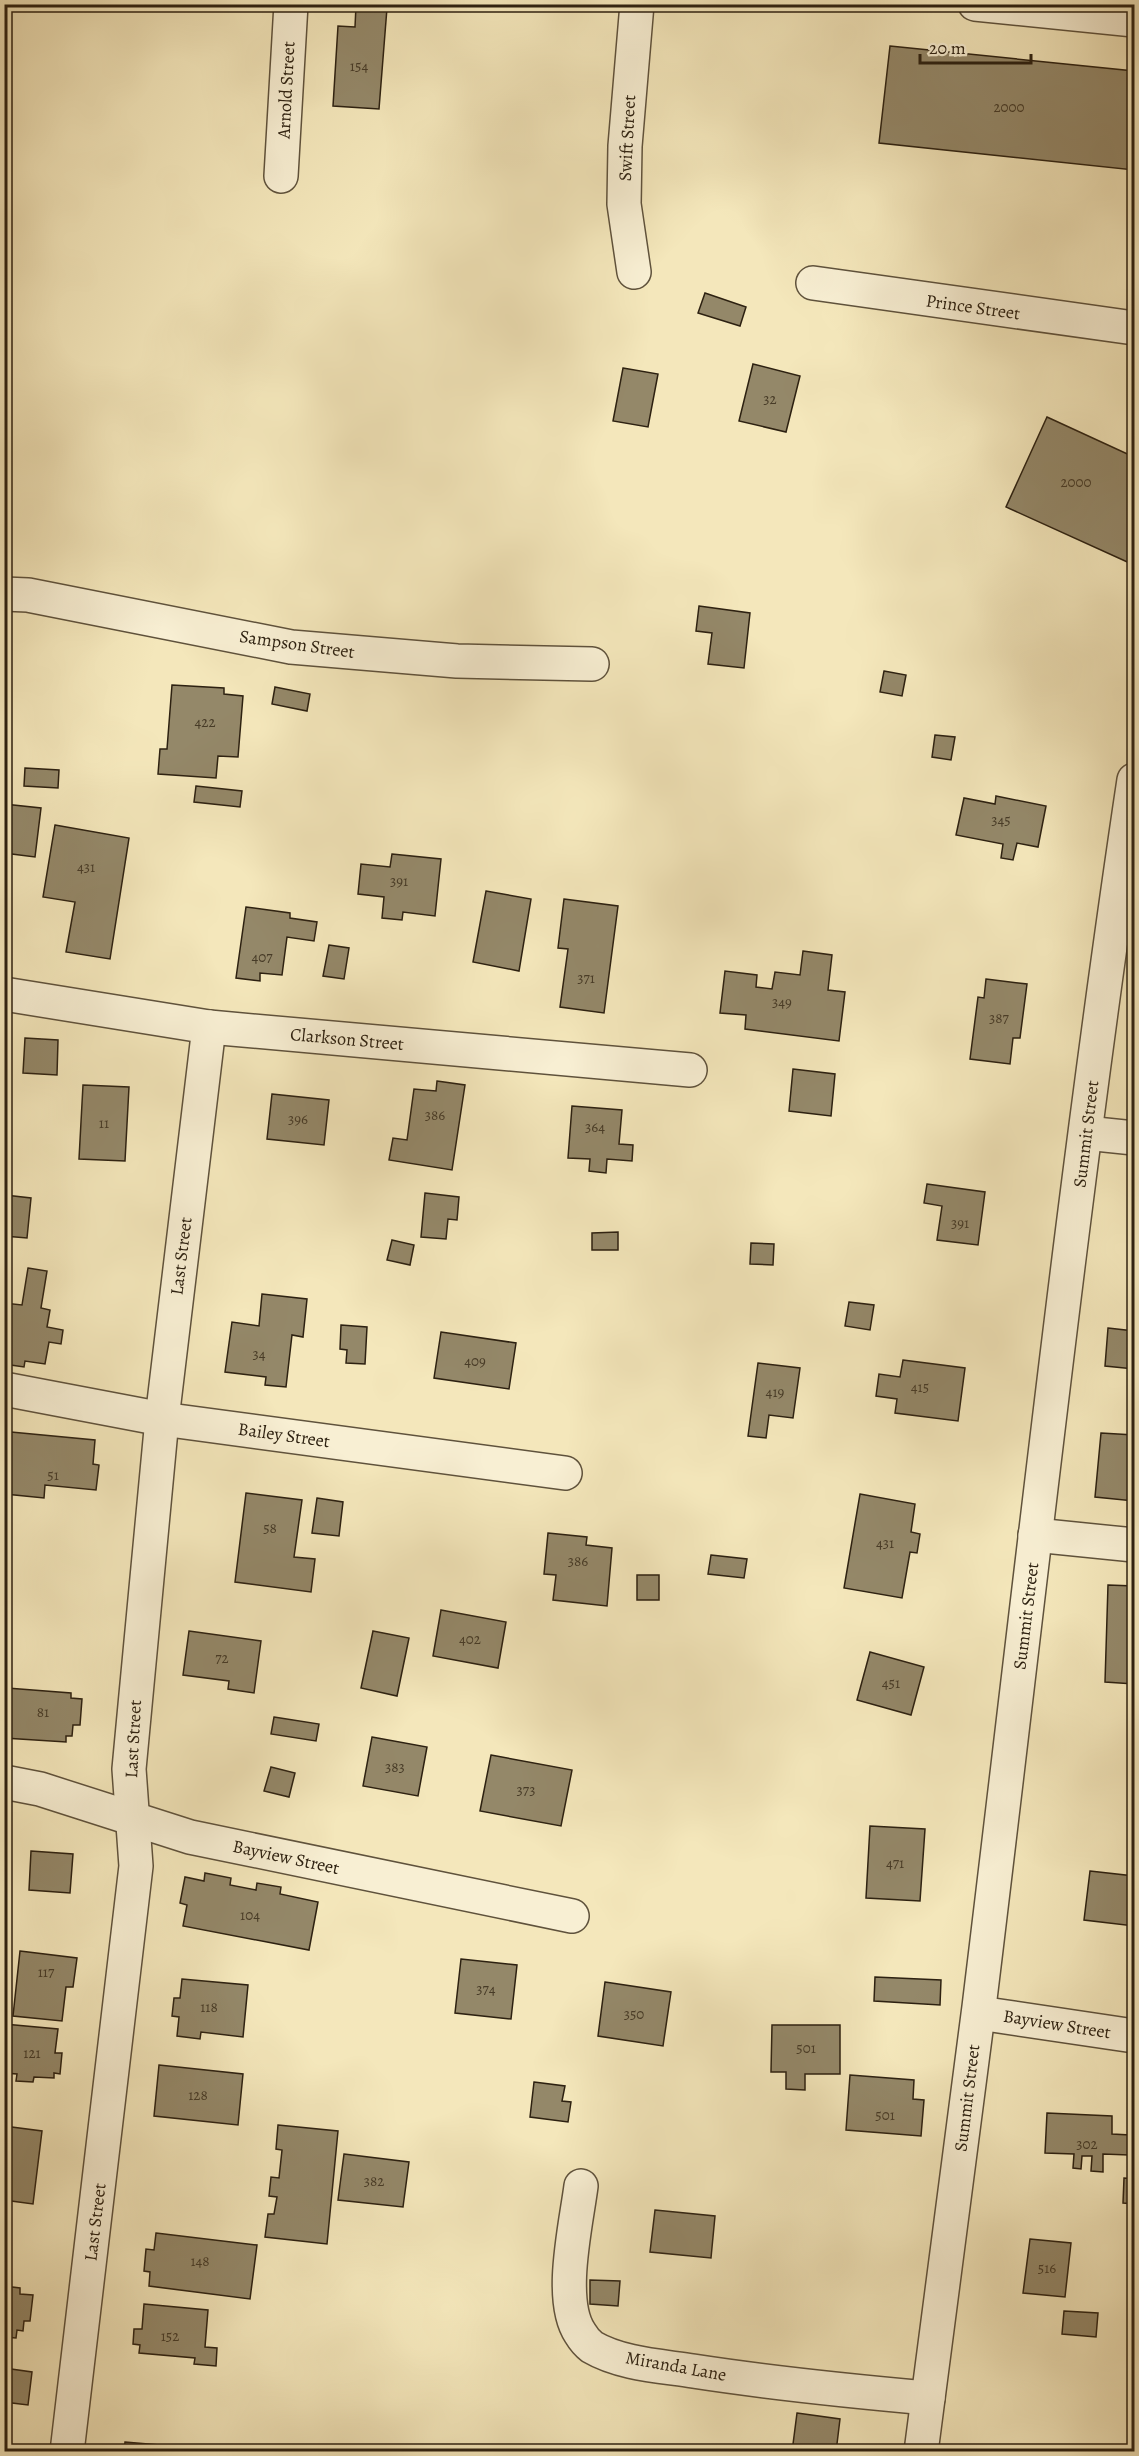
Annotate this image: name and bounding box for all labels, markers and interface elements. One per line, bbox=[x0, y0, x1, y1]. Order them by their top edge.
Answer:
scale bar bbox=[920, 27, 1031, 65]
text: 20 m bbox=[929, 36, 966, 60]
street label: Arnold Street bbox=[271, 41, 301, 140]
house number: 154 bbox=[350, 56, 368, 76]
street label: Swift Street bbox=[613, 94, 641, 182]
house number: 2000 bbox=[993, 97, 1025, 117]
street label: Prince Street bbox=[924, 289, 1022, 325]
house number: 32 bbox=[763, 389, 777, 409]
house number: 2000 bbox=[1060, 472, 1092, 492]
street label: Sampson Street bbox=[238, 624, 356, 664]
house number: 422 bbox=[194, 712, 216, 732]
house number: 345 bbox=[991, 810, 1011, 830]
house number: 431 bbox=[77, 857, 95, 877]
house number: 391 bbox=[390, 871, 408, 891]
house number: 407 bbox=[251, 947, 273, 967]
house number: 371 bbox=[577, 968, 595, 988]
house number: 349 bbox=[772, 992, 792, 1012]
house number: 387 bbox=[989, 1008, 1010, 1028]
street label: Clarkson Street bbox=[289, 1022, 405, 1056]
street label: Summit Street bbox=[1068, 1079, 1105, 1189]
house number: 386 bbox=[425, 1105, 445, 1125]
house number: 396 bbox=[288, 1109, 308, 1129]
house number: 11 bbox=[99, 1113, 109, 1133]
house number: 364 bbox=[585, 1117, 605, 1137]
house number: 391 bbox=[951, 1213, 969, 1233]
street label: Last Street bbox=[164, 1216, 198, 1296]
house number: 34 bbox=[252, 1344, 266, 1364]
house number: 409 bbox=[464, 1351, 486, 1371]
house number: 415 bbox=[911, 1377, 929, 1397]
house number: 419 bbox=[766, 1382, 785, 1402]
street label: Bailey Street bbox=[237, 1417, 332, 1453]
house number: 51 bbox=[47, 1465, 59, 1485]
house number: 58 bbox=[263, 1518, 277, 1538]
house number: 431 bbox=[876, 1533, 894, 1553]
house number: 386 bbox=[568, 1551, 588, 1571]
street label: Summit Street bbox=[1008, 1561, 1045, 1671]
house number: 402 bbox=[459, 1629, 481, 1649]
house number: 72 bbox=[215, 1648, 229, 1668]
house number: 451 bbox=[882, 1673, 900, 1693]
street label: Last Street bbox=[119, 1699, 147, 1779]
house number: 81 bbox=[37, 1702, 49, 1722]
house number: 383 bbox=[385, 1757, 405, 1777]
house number: 373 bbox=[517, 1780, 535, 1800]
street label: Bayview Street bbox=[230, 1834, 342, 1880]
house number: 471 bbox=[886, 1853, 904, 1873]
house number: 104 bbox=[240, 1905, 260, 1925]
house number: 117 bbox=[38, 1962, 55, 1982]
house number: 374 bbox=[476, 1979, 496, 1999]
house number: 118 bbox=[200, 1997, 218, 2017]
house number: 350 bbox=[624, 2004, 644, 2024]
street label: Bayview Street bbox=[1002, 2004, 1113, 2044]
house number: 501 bbox=[796, 2038, 816, 2058]
house number: 121 bbox=[23, 2043, 41, 2063]
street label: Summit Street bbox=[949, 2043, 986, 2153]
house number: 128 bbox=[188, 2085, 208, 2105]
house number: 501 bbox=[875, 2105, 895, 2125]
house number: 302 bbox=[1076, 2134, 1098, 2154]
house number: 382 bbox=[364, 2171, 384, 2191]
street label: Last Street bbox=[78, 2182, 112, 2262]
house number: 148 bbox=[190, 2251, 210, 2271]
house number: 516 bbox=[1038, 2258, 1056, 2278]
house number: 152 bbox=[161, 2326, 179, 2346]
street label: Miranda Lane bbox=[624, 2345, 728, 2387]

